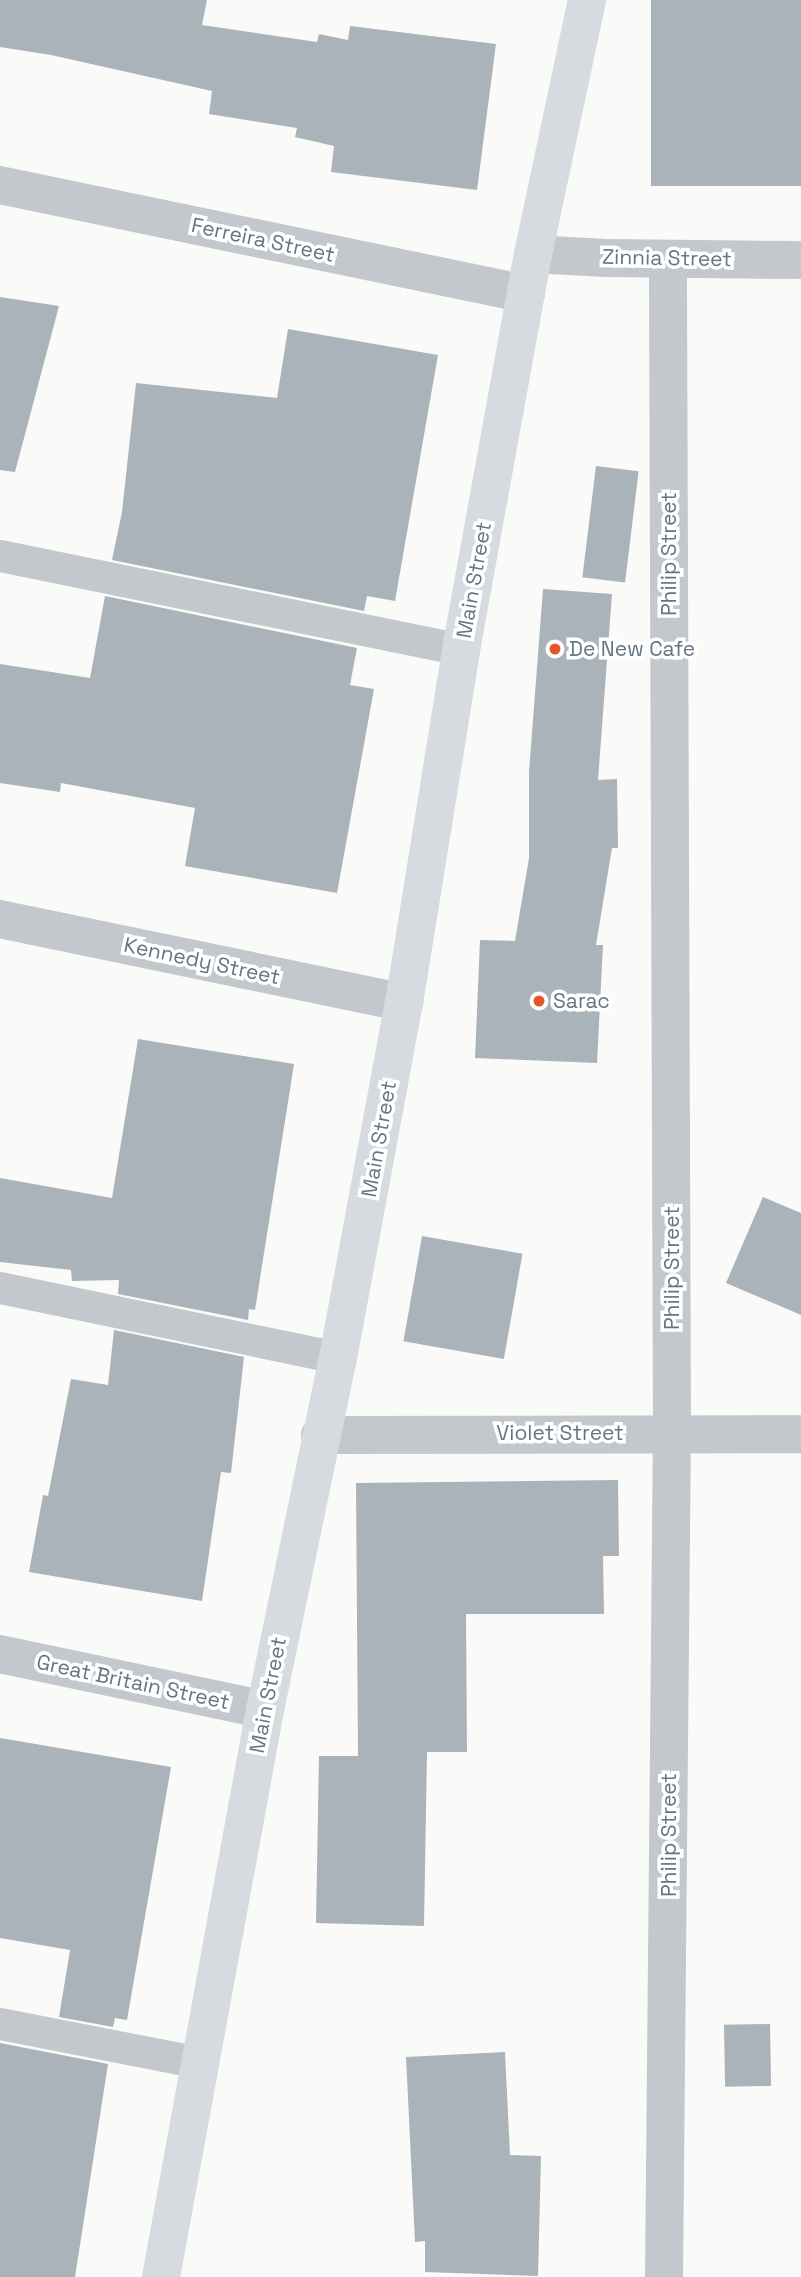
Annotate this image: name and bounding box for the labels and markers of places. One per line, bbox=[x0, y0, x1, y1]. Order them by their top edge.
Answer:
place label: De New Cafe bbox=[569, 636, 695, 662]
marker: De New Cafe bbox=[547, 641, 563, 657]
place label: Sarac bbox=[553, 988, 610, 1014]
marker: Sarac bbox=[531, 993, 547, 1009]

